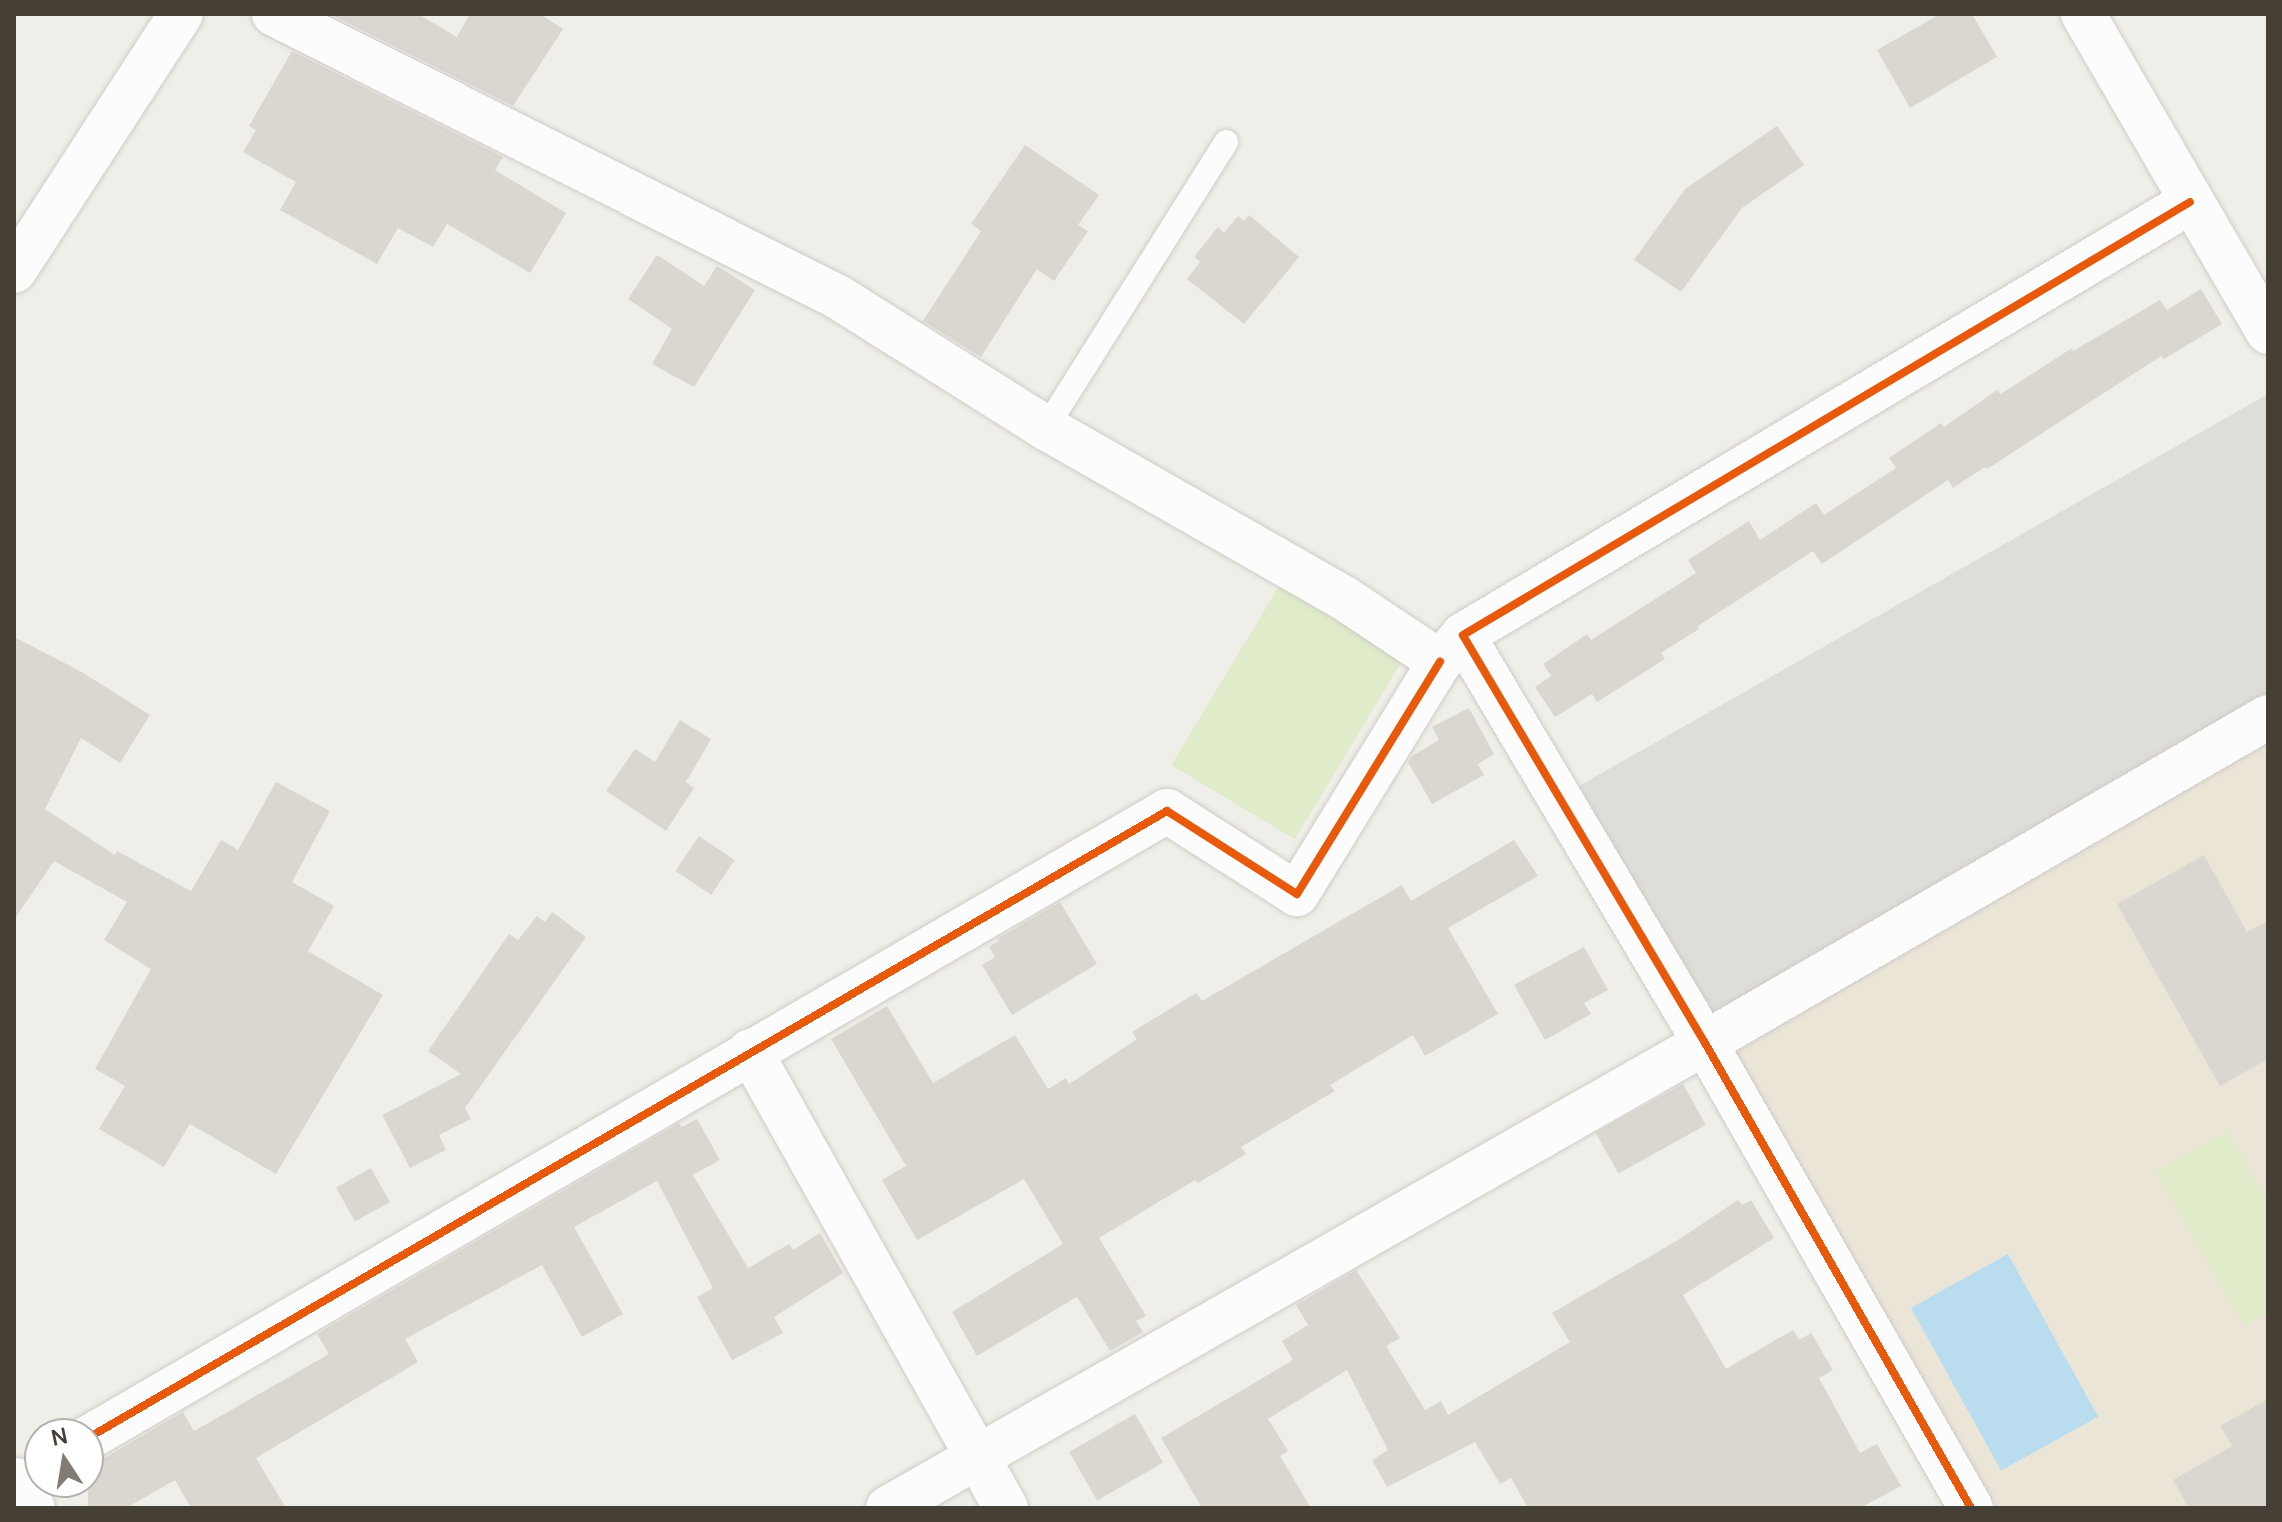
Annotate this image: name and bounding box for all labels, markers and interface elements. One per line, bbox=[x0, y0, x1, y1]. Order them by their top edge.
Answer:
north arrow bbox=[24, 1418, 104, 1498]
text: N bbox=[49, 1420, 70, 1453]

